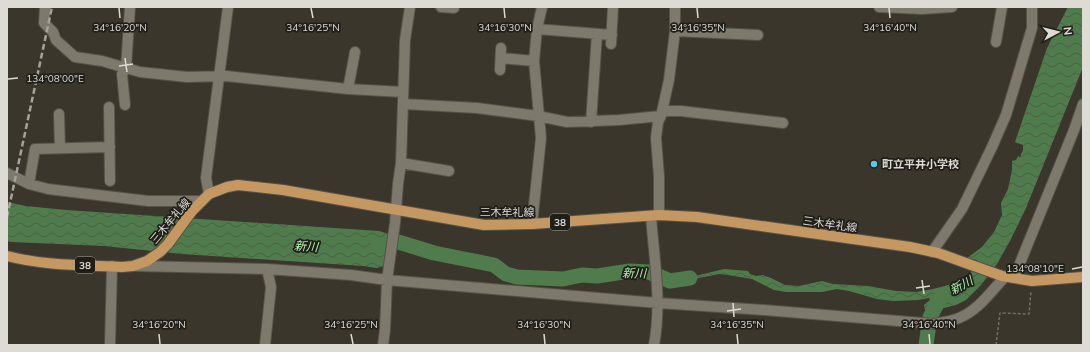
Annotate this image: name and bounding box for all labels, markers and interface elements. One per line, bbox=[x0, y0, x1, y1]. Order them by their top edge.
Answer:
north arrow bbox=[1038, 12, 1078, 52]
text: 34°16'20"N bbox=[93, 21, 147, 34]
text: 34°16'25"N bbox=[286, 21, 340, 34]
text: 34°16'30"N bbox=[478, 21, 532, 34]
text: 34°16'35"N bbox=[671, 21, 725, 34]
text: 34°16'40"N bbox=[863, 21, 917, 34]
text: N bbox=[1060, 26, 1075, 36]
text: 134°08'00"E bbox=[26, 72, 84, 85]
place label: 町立平井小学校 bbox=[882, 157, 959, 171]
marker: 町立平井小学校 bbox=[869, 159, 879, 169]
street label: 三木牟礼線 bbox=[147, 195, 193, 247]
street label: 三木牟礼線 bbox=[480, 205, 535, 219]
street label: 三木牟礼線 bbox=[802, 213, 858, 235]
road number: 38 bbox=[550, 214, 570, 230]
water label: 新川 bbox=[293, 238, 320, 254]
road number: 38 bbox=[75, 257, 95, 273]
text: 134°08'10"E bbox=[1006, 262, 1064, 275]
water label: 新川 bbox=[622, 265, 648, 281]
water label: 新川 bbox=[947, 272, 977, 297]
text: 34°16'20"N bbox=[132, 318, 186, 331]
text: 34°16'25"N bbox=[324, 318, 378, 331]
text: 34°16'30"N bbox=[517, 318, 571, 331]
text: 34°16'35"N bbox=[710, 318, 764, 331]
text: 34°16'40"N bbox=[902, 318, 956, 331]

